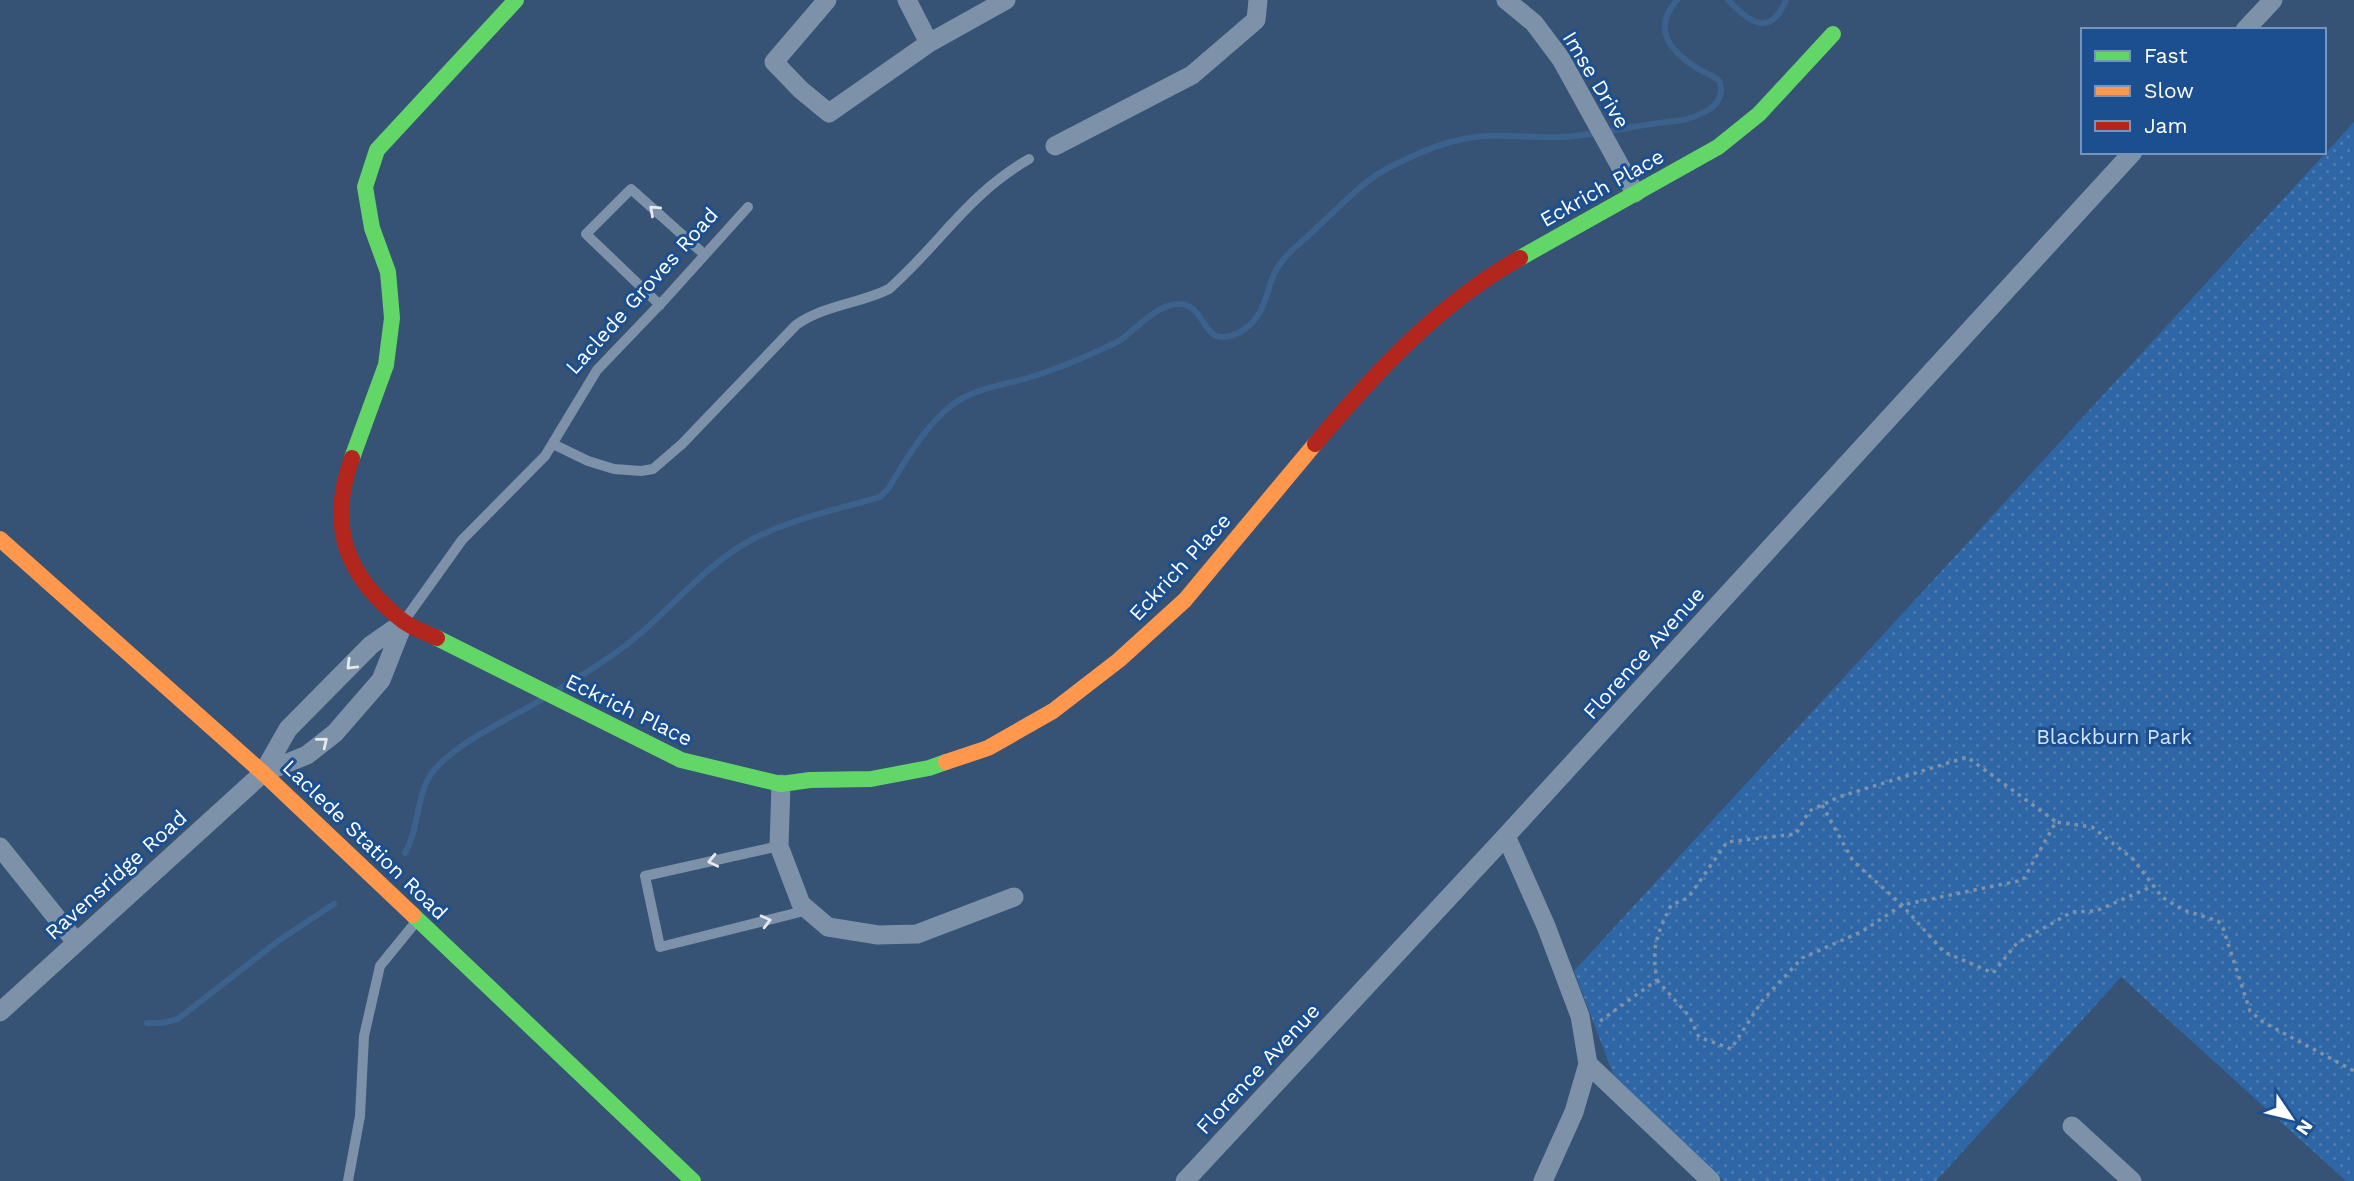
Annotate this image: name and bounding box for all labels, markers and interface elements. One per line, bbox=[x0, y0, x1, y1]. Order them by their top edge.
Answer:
street label: Imse Drive bbox=[1558, 27, 1635, 133]
legend bbox=[2081, 28, 2326, 154]
text: Fast bbox=[2144, 43, 2188, 68]
text: Slow bbox=[2144, 78, 2194, 103]
text: Jam bbox=[2144, 113, 2187, 138]
street label: Eckrich Place bbox=[1535, 143, 1668, 232]
street label: Laclede Groves Road bbox=[560, 202, 723, 379]
one-way arrow bbox=[649, 206, 662, 218]
street label: Eckrich Place bbox=[1124, 508, 1236, 626]
street label: Florence Avenue bbox=[1578, 581, 1710, 724]
one-way arrow bbox=[347, 656, 360, 669]
street label: Eckrich Place bbox=[562, 668, 697, 751]
park label: Blackburn Park bbox=[2036, 724, 2192, 749]
one-way arrow bbox=[316, 738, 328, 751]
street label: Laclede Station Road bbox=[278, 754, 453, 925]
street label: Ravensridge Road bbox=[40, 805, 192, 945]
one-way arrow bbox=[707, 852, 719, 867]
one-way arrow bbox=[760, 915, 772, 929]
street label: Florence Avenue bbox=[1191, 998, 1325, 1139]
north arrow bbox=[2256, 1083, 2326, 1153]
text: N bbox=[2291, 1115, 2318, 1140]

